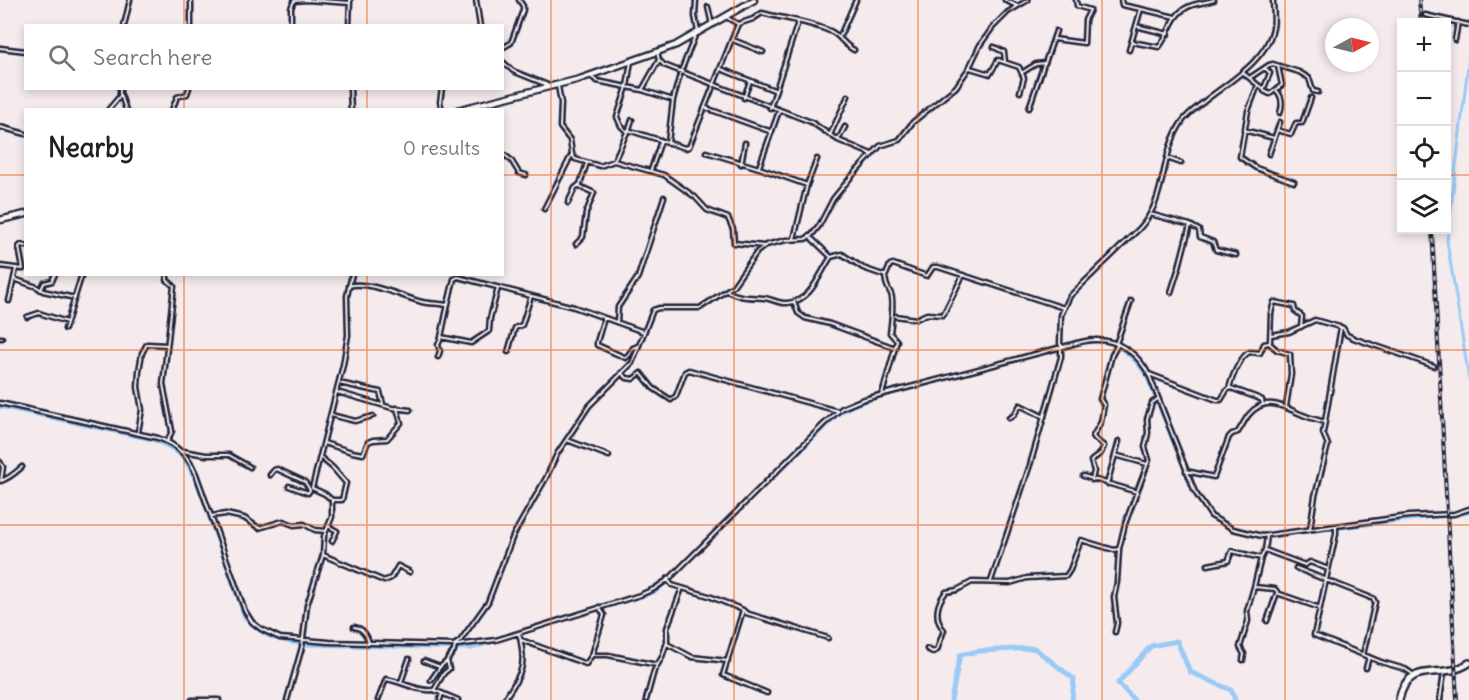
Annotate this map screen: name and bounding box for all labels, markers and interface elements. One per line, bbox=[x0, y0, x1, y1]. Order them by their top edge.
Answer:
north arrow bbox=[1325, 18, 1379, 72]
map controls bbox=[1397, 18, 1451, 234]
button: + bbox=[1397, 18, 1451, 72]
search box bbox=[24, 24, 504, 90]
icon: search bbox=[45, 41, 78, 74]
text: Search here bbox=[93, 43, 212, 71]
button: − bbox=[1397, 72, 1451, 126]
button: locate bbox=[1397, 126, 1451, 180]
text: Nearby bbox=[48, 131, 134, 164]
text: 0 results bbox=[403, 135, 480, 160]
button: layers bbox=[1397, 180, 1451, 234]

